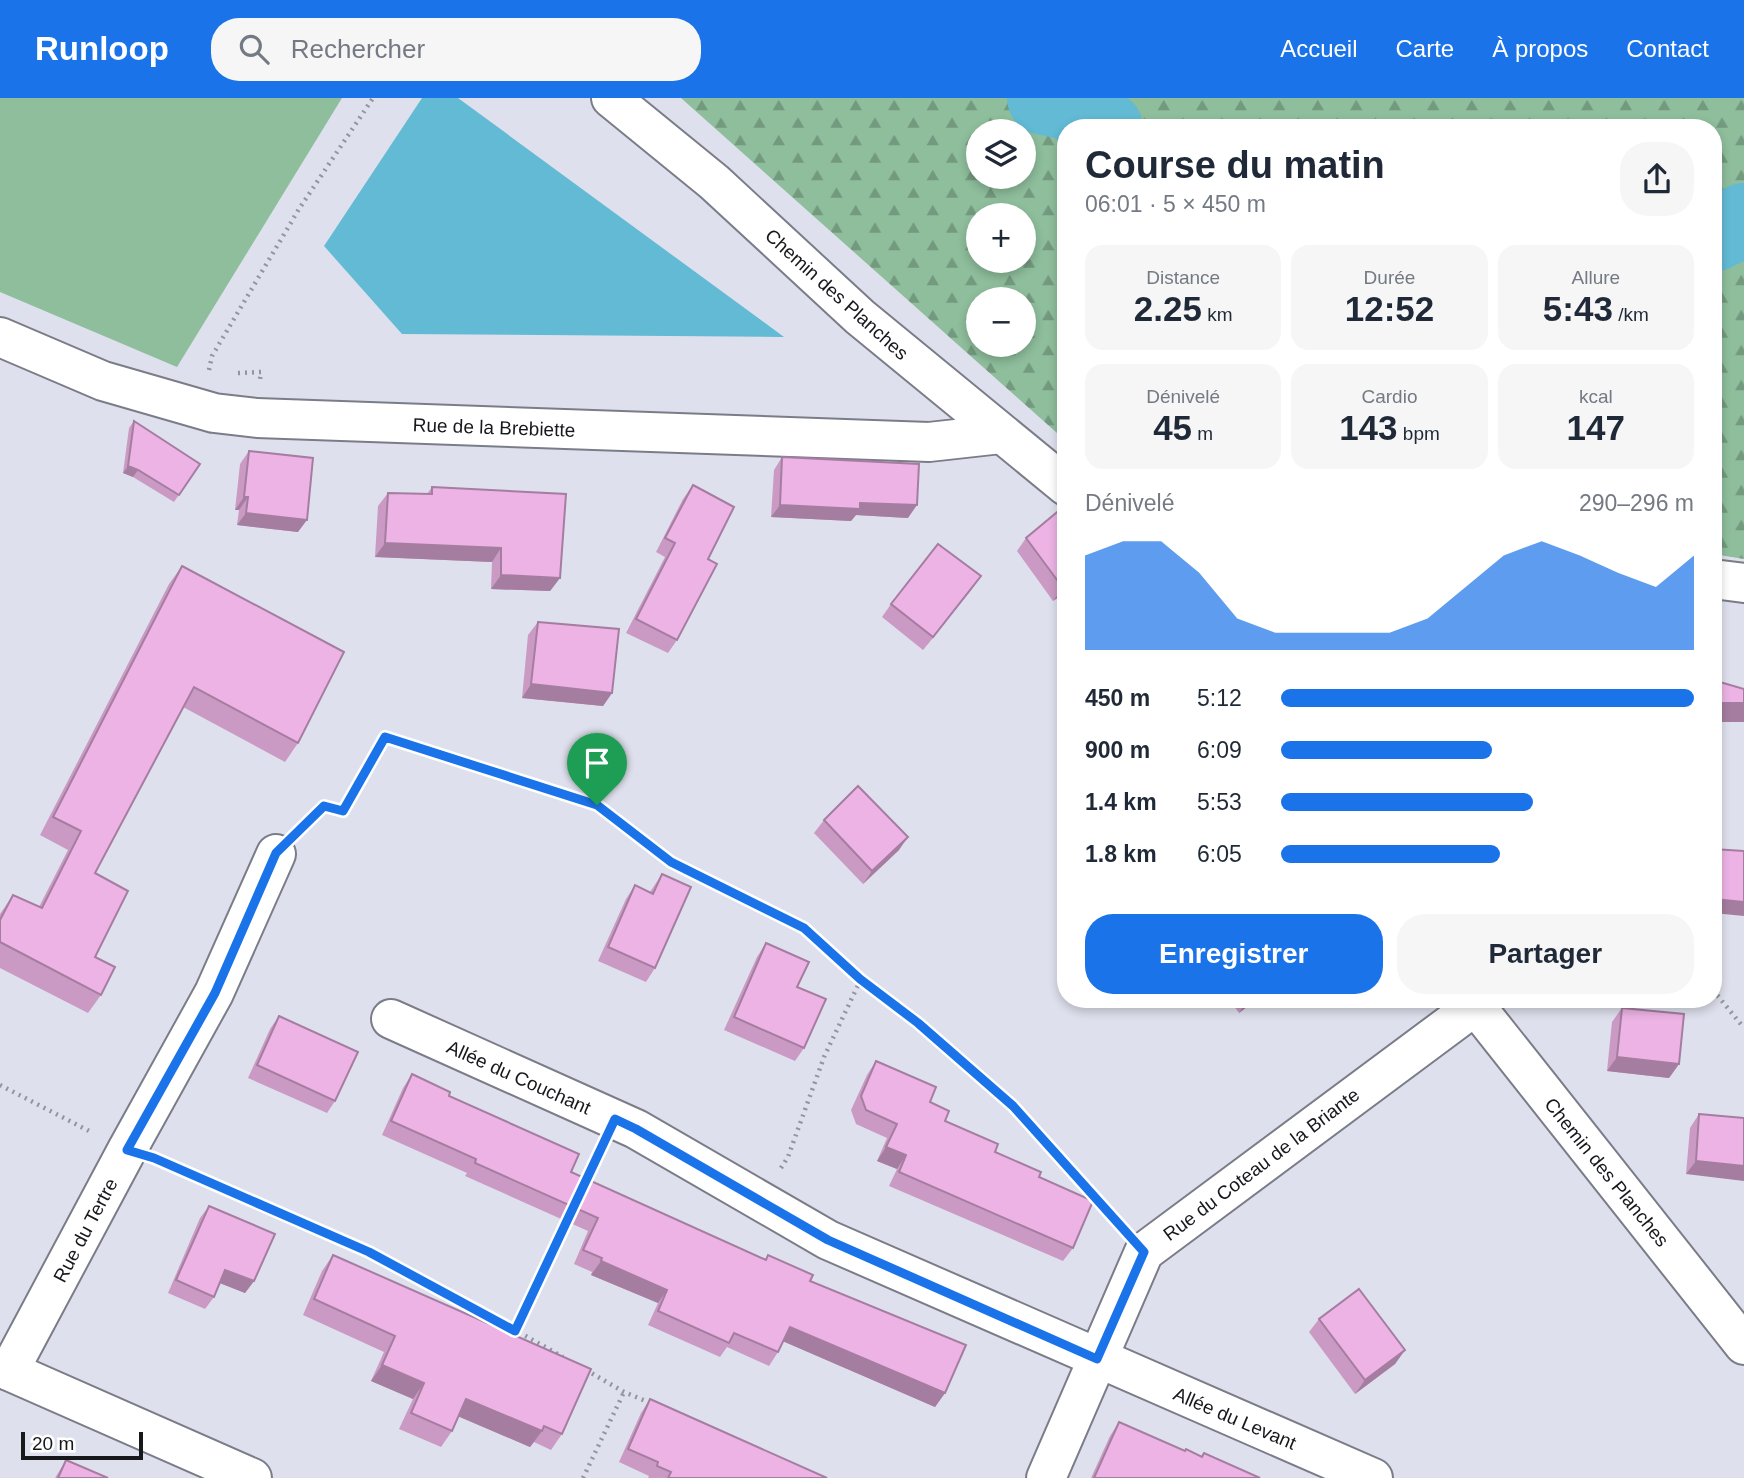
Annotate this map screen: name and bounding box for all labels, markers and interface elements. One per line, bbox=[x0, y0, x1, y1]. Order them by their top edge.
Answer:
search box bbox=[211, 18, 701, 81]
text: Runloop bbox=[35, 30, 169, 67]
icon: search bbox=[235, 30, 273, 68]
text: Rechercher bbox=[291, 34, 425, 64]
text: Accueil bbox=[1280, 35, 1358, 62]
text: Carte bbox=[1396, 35, 1454, 62]
text: À propos bbox=[1492, 35, 1588, 62]
text: Contact bbox=[1626, 35, 1709, 62]
map controls bbox=[966, 119, 1036, 357]
button: layers bbox=[966, 119, 1036, 189]
button: share bbox=[1620, 142, 1694, 216]
text: Course du matin bbox=[1085, 144, 1385, 186]
text: 06:01 · 5 × 450 m bbox=[1085, 191, 1266, 217]
button: + bbox=[966, 203, 1036, 273]
street label: Chemin des Planches bbox=[761, 225, 912, 364]
text: Distance bbox=[1146, 267, 1220, 288]
text: Durée bbox=[1364, 267, 1415, 288]
text: Allure bbox=[1572, 267, 1620, 288]
button: − bbox=[966, 287, 1036, 357]
text: 2.25 bbox=[1134, 289, 1202, 328]
text: 12:52 bbox=[1345, 289, 1434, 328]
text: 5:43 bbox=[1543, 289, 1613, 328]
text: km bbox=[1202, 304, 1233, 325]
text: /km bbox=[1613, 304, 1649, 325]
text: Dénivelé bbox=[1146, 386, 1220, 407]
text: Cardio bbox=[1362, 386, 1417, 407]
text: kcal bbox=[1579, 386, 1613, 407]
text: 45 bbox=[1153, 408, 1192, 447]
text: 143 bbox=[1339, 408, 1398, 447]
text: 147 bbox=[1567, 408, 1625, 447]
street label: Rue de la Brebiette bbox=[412, 414, 576, 441]
text: m bbox=[1192, 423, 1213, 444]
text: bpm bbox=[1398, 423, 1440, 444]
text: Dénivelé bbox=[1085, 490, 1175, 516]
text: 290–296 m bbox=[1579, 490, 1694, 516]
text: 450 m bbox=[1085, 685, 1150, 711]
text: 5:12 bbox=[1197, 685, 1242, 711]
pin bbox=[567, 733, 627, 805]
text: 900 m bbox=[1085, 737, 1150, 763]
text: 6:09 bbox=[1197, 737, 1242, 763]
icon: arrive bbox=[578, 744, 616, 782]
text: 1.4 km bbox=[1085, 789, 1157, 815]
text: 5:53 bbox=[1197, 789, 1242, 815]
text: 1.8 km bbox=[1085, 841, 1157, 867]
text: 6:05 bbox=[1197, 841, 1242, 867]
button: Enregistrer bbox=[1085, 914, 1383, 994]
button: Partager bbox=[1397, 914, 1694, 994]
street label: Allée du Couchant bbox=[444, 1036, 595, 1119]
street label: Rue du Coteau de la Briante bbox=[1159, 1084, 1363, 1245]
street label: Chemin des Planches bbox=[1540, 1094, 1673, 1251]
street label: Rue du Tertre bbox=[49, 1175, 122, 1286]
street label: Allée du Levant bbox=[1170, 1383, 1300, 1454]
scale bar bbox=[21, 1429, 144, 1461]
text: 20 m bbox=[32, 1433, 74, 1454]

